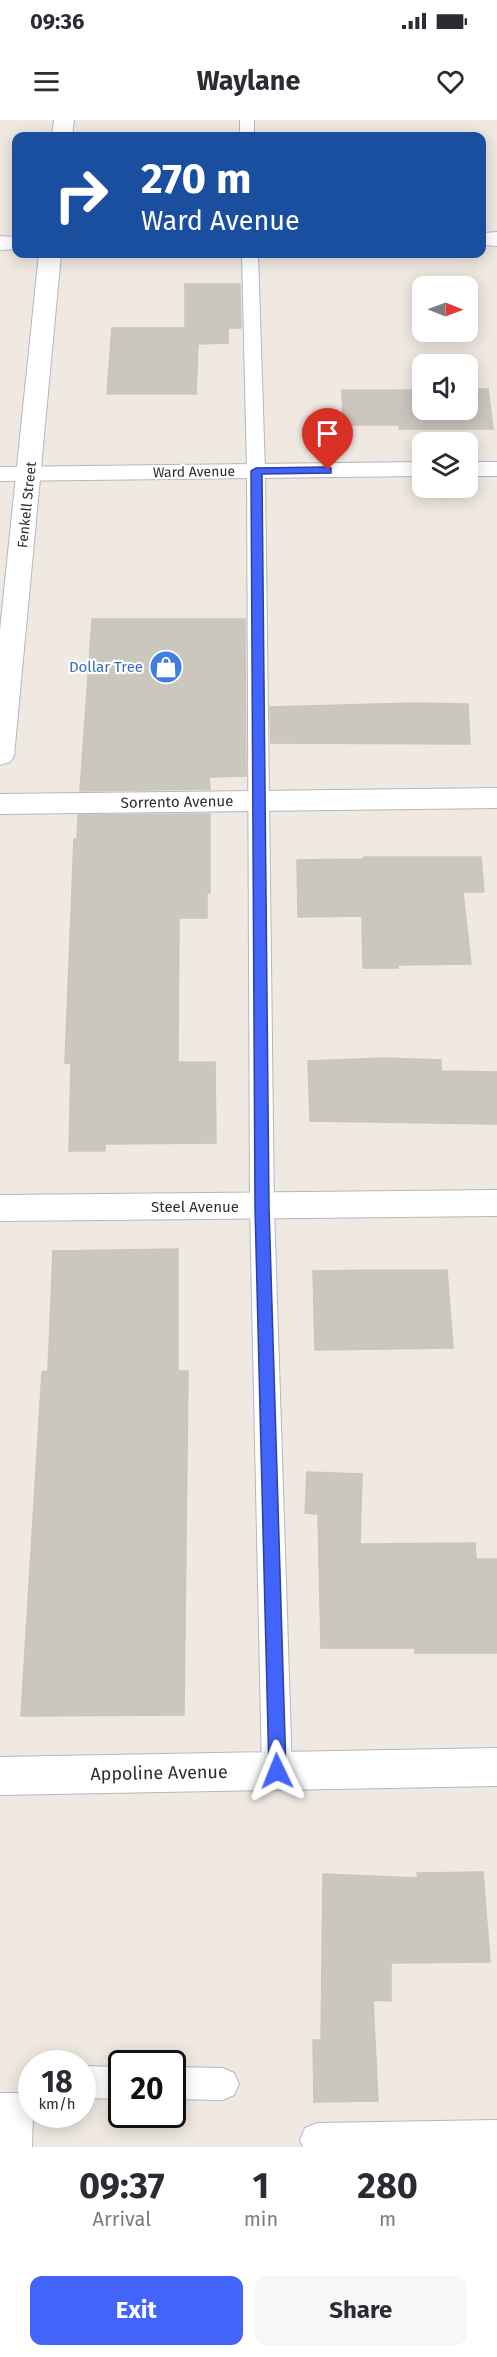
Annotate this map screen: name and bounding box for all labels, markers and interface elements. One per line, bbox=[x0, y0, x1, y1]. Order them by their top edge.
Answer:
text: 09:36 bbox=[30, 8, 84, 35]
icon: menu bbox=[30, 65, 63, 98]
text: Waylane bbox=[197, 65, 300, 97]
icon: heart bbox=[434, 65, 467, 98]
text: 270 m bbox=[141, 154, 252, 204]
icon: right bbox=[42, 156, 120, 234]
text: Ward Avenue bbox=[141, 205, 300, 237]
north arrow bbox=[412, 276, 478, 342]
map controls bbox=[412, 276, 478, 498]
button: sound bbox=[412, 354, 478, 420]
pin bbox=[302, 408, 353, 470]
icon: arrive bbox=[311, 417, 344, 450]
button: layers bbox=[412, 432, 478, 498]
street label: Fenkell Street bbox=[14, 460, 40, 549]
street label: Ward Avenue bbox=[153, 463, 235, 481]
shop icon: Dollar Tree bbox=[148, 649, 184, 685]
place label: Dollar Tree bbox=[69, 658, 143, 676]
street label: Sorrento Avenue bbox=[120, 792, 234, 812]
street label: Steel Avenue bbox=[151, 1198, 239, 1216]
position arrow bbox=[245, 1739, 309, 1803]
street label: Appoline Avenue bbox=[90, 1761, 228, 1785]
speed limit sign: 20 bbox=[108, 2050, 186, 2128]
text: 18 bbox=[41, 2064, 73, 2100]
text: km/h bbox=[38, 2095, 76, 2113]
text: 09:37 bbox=[79, 2164, 165, 2208]
text: 1 bbox=[253, 2164, 269, 2208]
text: 280 bbox=[357, 2164, 418, 2208]
text: Arrival bbox=[93, 2207, 151, 2231]
text: min bbox=[244, 2207, 278, 2231]
text: m bbox=[379, 2207, 396, 2231]
button: Exit bbox=[30, 2276, 243, 2345]
button: Share bbox=[255, 2276, 467, 2345]

